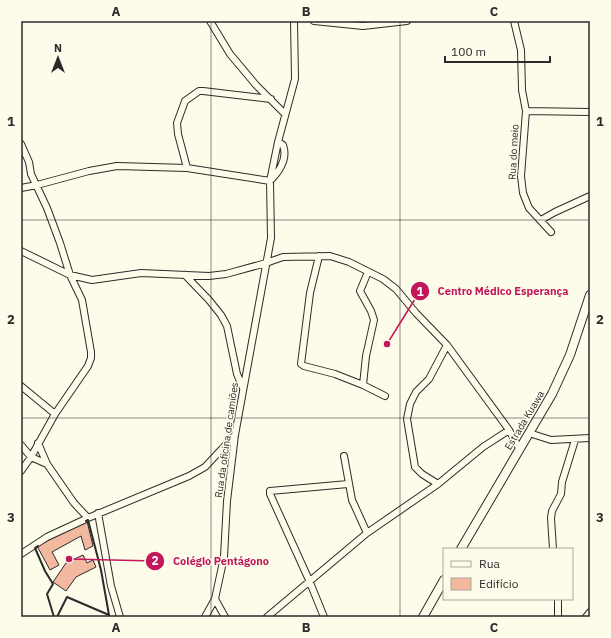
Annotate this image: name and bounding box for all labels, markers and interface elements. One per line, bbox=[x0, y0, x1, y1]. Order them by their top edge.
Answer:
text: A bbox=[112, 3, 121, 20]
text: B bbox=[302, 3, 311, 20]
text: C bbox=[490, 3, 499, 20]
north arrow bbox=[38, 38, 78, 78]
scale bar bbox=[445, 38, 550, 64]
text: N bbox=[54, 41, 62, 55]
text: 100 m bbox=[451, 44, 486, 59]
text: 1 bbox=[7, 113, 15, 130]
text: 1 bbox=[596, 113, 604, 130]
street label: Rua do meio bbox=[506, 123, 521, 180]
callout: Centro Médico Esperança bbox=[410, 280, 577, 303]
text: 1 bbox=[416, 284, 424, 299]
text: Centro Médico Esperança bbox=[438, 284, 568, 298]
text: 2 bbox=[7, 311, 15, 328]
text: 2 bbox=[596, 311, 604, 328]
street label: Rua da oficina de camiões bbox=[212, 381, 241, 499]
street label: Estrada Kuawa bbox=[502, 388, 548, 452]
text: 3 bbox=[7, 509, 15, 526]
text: 3 bbox=[596, 509, 604, 526]
legend bbox=[443, 548, 573, 600]
callout: Colégio Pentágono bbox=[145, 550, 277, 573]
text: 2 bbox=[151, 553, 159, 568]
text: Colégio Pentágono bbox=[173, 554, 269, 568]
text: Rua bbox=[479, 556, 500, 571]
text: Edifício bbox=[479, 576, 519, 591]
text: A bbox=[112, 619, 121, 636]
text: B bbox=[302, 619, 311, 636]
text: C bbox=[490, 619, 499, 636]

